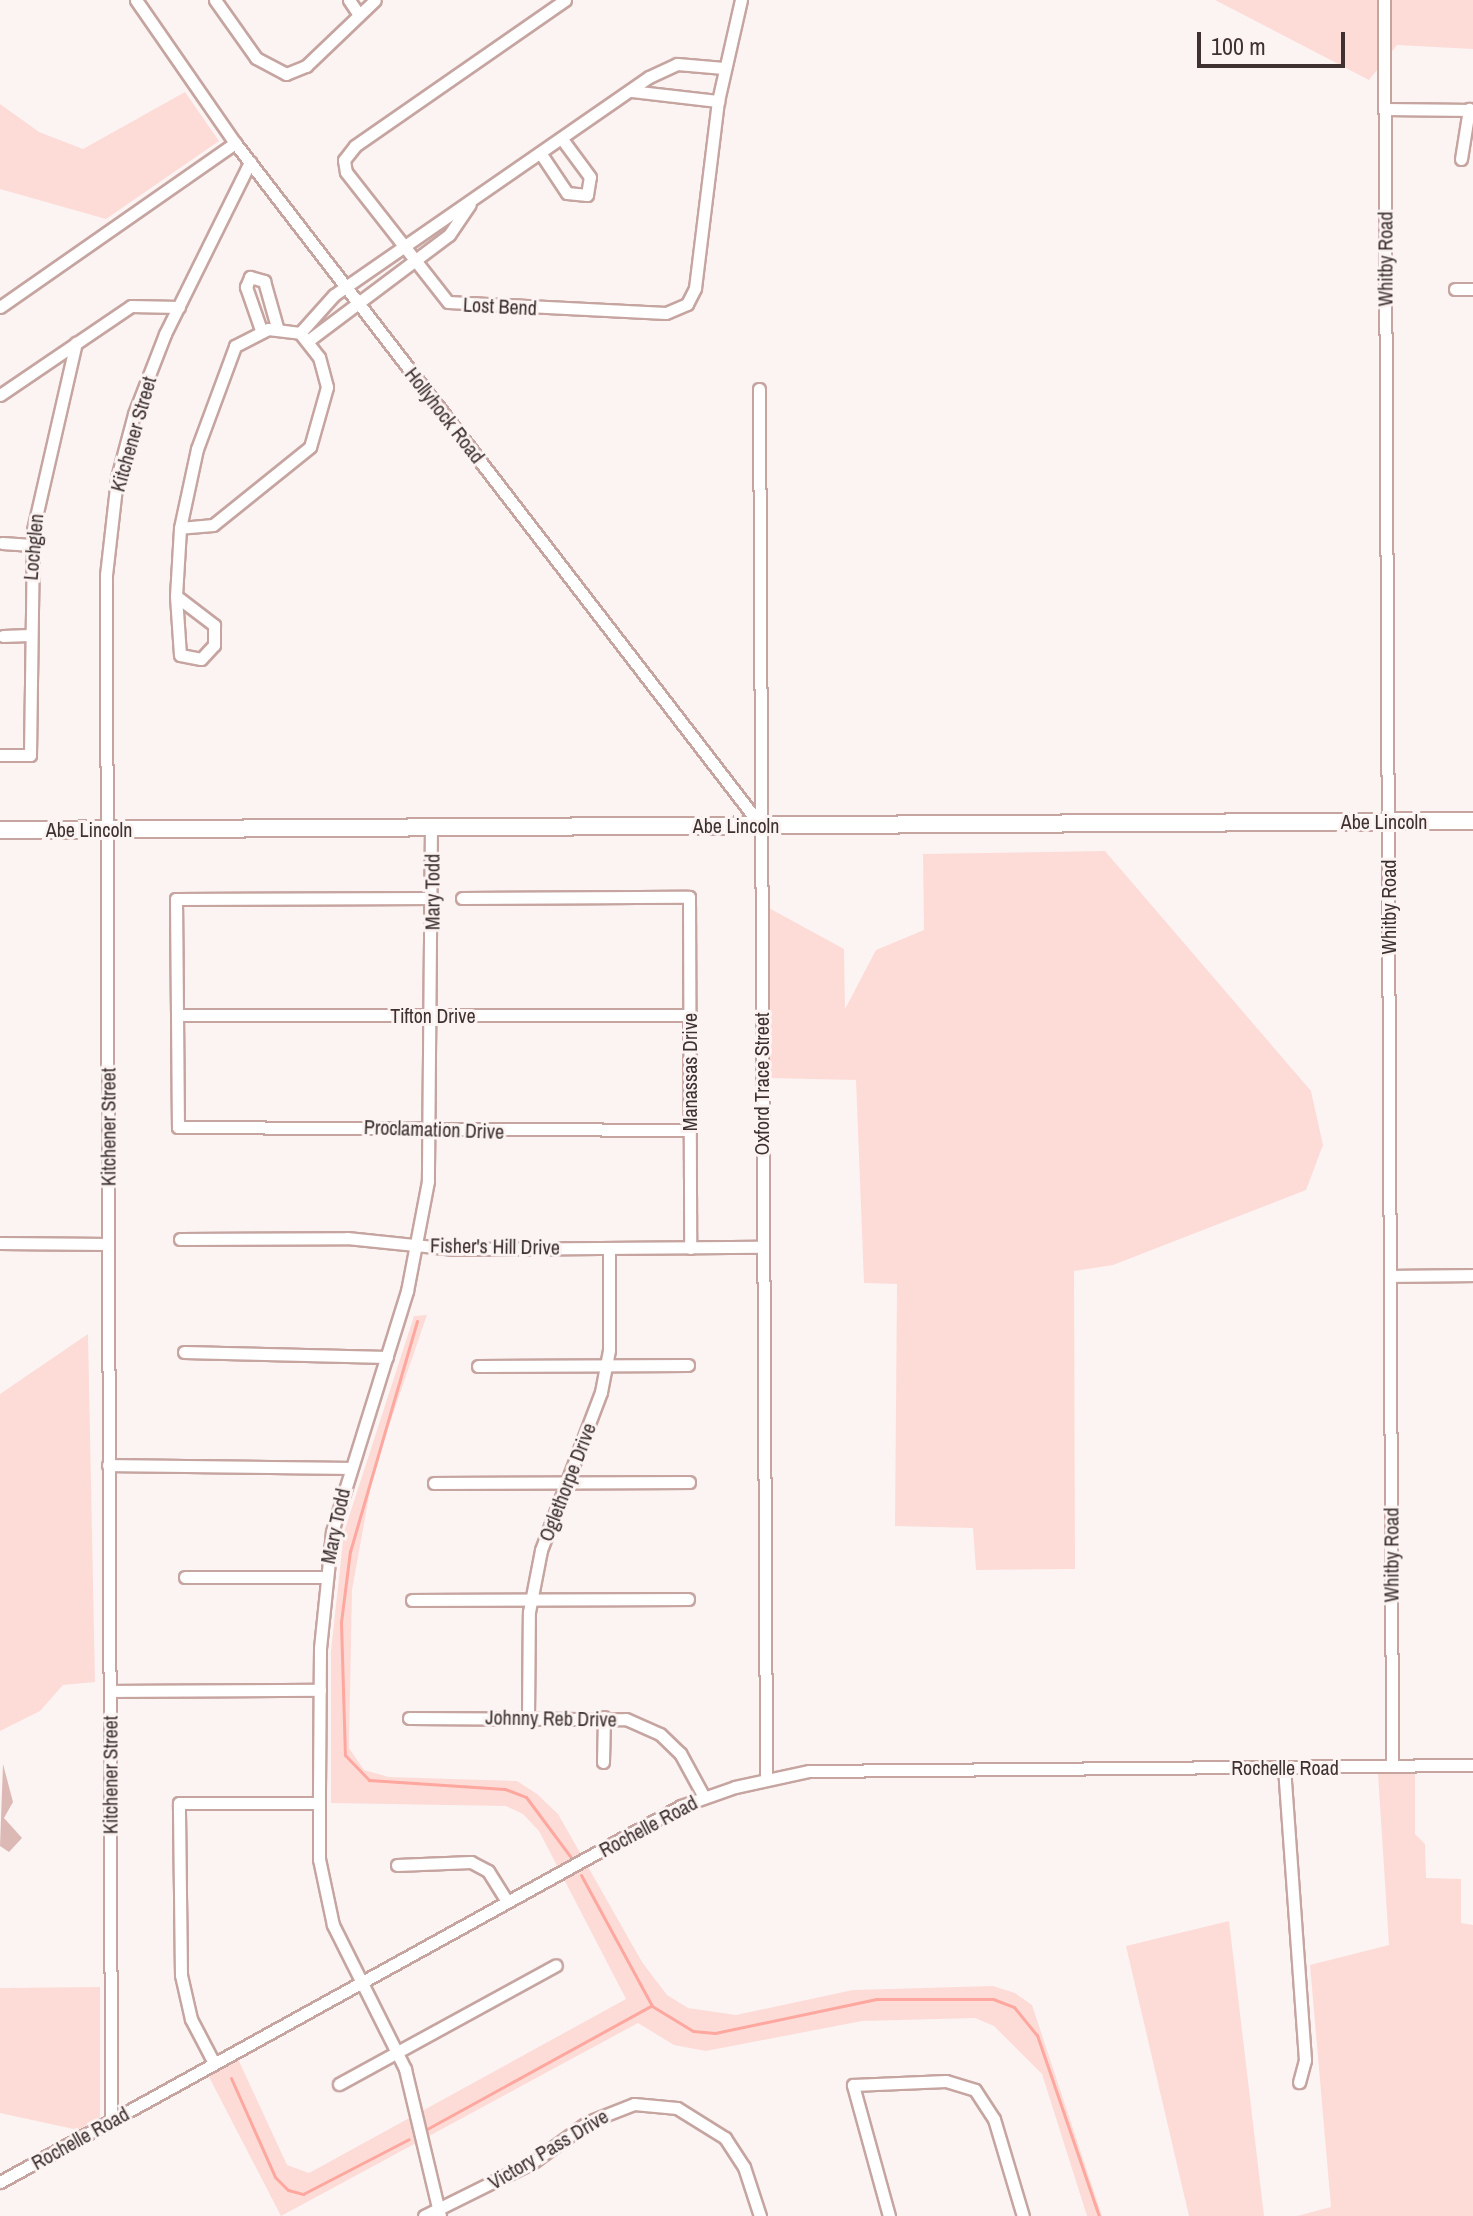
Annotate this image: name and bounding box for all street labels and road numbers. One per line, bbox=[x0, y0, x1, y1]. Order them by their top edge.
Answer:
street label: Whitby Road bbox=[1373, 212, 1397, 306]
street label: Lost Bend bbox=[462, 292, 538, 320]
street label: Hollyhock Road bbox=[400, 362, 490, 468]
street label: Kitchener Street bbox=[105, 374, 161, 494]
street label: Lochglen bbox=[18, 513, 48, 581]
street label: Abe Lincoln bbox=[1341, 809, 1427, 833]
street label: Abe Lincoln bbox=[693, 813, 779, 837]
street label: Abe Lincoln bbox=[46, 817, 132, 841]
street label: Mary Todd bbox=[420, 854, 444, 930]
street label: Whitby Road bbox=[1376, 860, 1400, 954]
street label: Tifton Drive bbox=[390, 1003, 476, 1027]
street label: Oxford Trace Street bbox=[749, 1012, 773, 1156]
street label: Manassas Drive bbox=[677, 1013, 701, 1131]
street label: Kitchener Street bbox=[96, 1068, 120, 1186]
street label: Proclamation Drive bbox=[363, 1115, 505, 1143]
street label: Fisher's Hill Drive bbox=[430, 1233, 560, 1259]
street label: Oglethorpe Drive bbox=[533, 1419, 601, 1545]
street label: Mary Todd bbox=[315, 1486, 355, 1566]
street label: Whitby Road bbox=[1379, 1508, 1403, 1602]
street label: Johnny Reb Drive bbox=[485, 1705, 617, 1731]
street label: Kitchener Street bbox=[98, 1716, 122, 1834]
street label: Rochelle Road bbox=[1231, 1755, 1339, 1779]
street label: Rochelle Road bbox=[595, 1790, 701, 1862]
street label: Rochelle Road bbox=[27, 2101, 133, 2175]
street label: Victory Pass Drive bbox=[484, 2104, 612, 2194]

